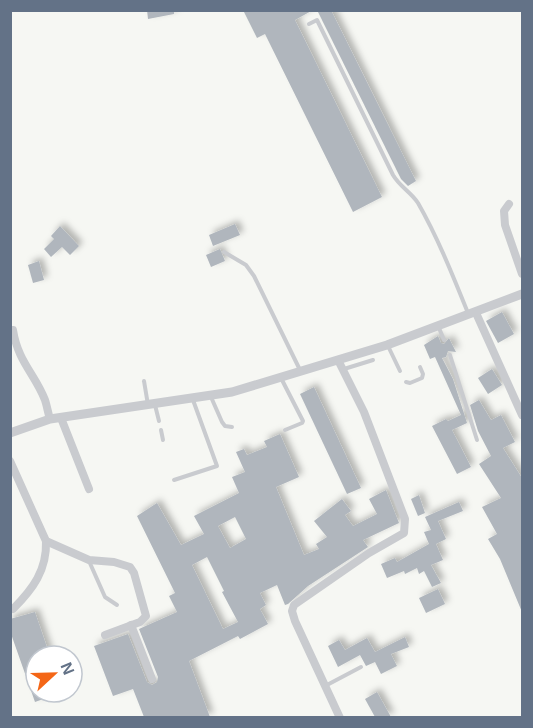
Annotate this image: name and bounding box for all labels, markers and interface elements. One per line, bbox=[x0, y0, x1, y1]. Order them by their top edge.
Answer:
north arrow bbox=[24, 644, 84, 704]
text: N bbox=[57, 660, 77, 677]

